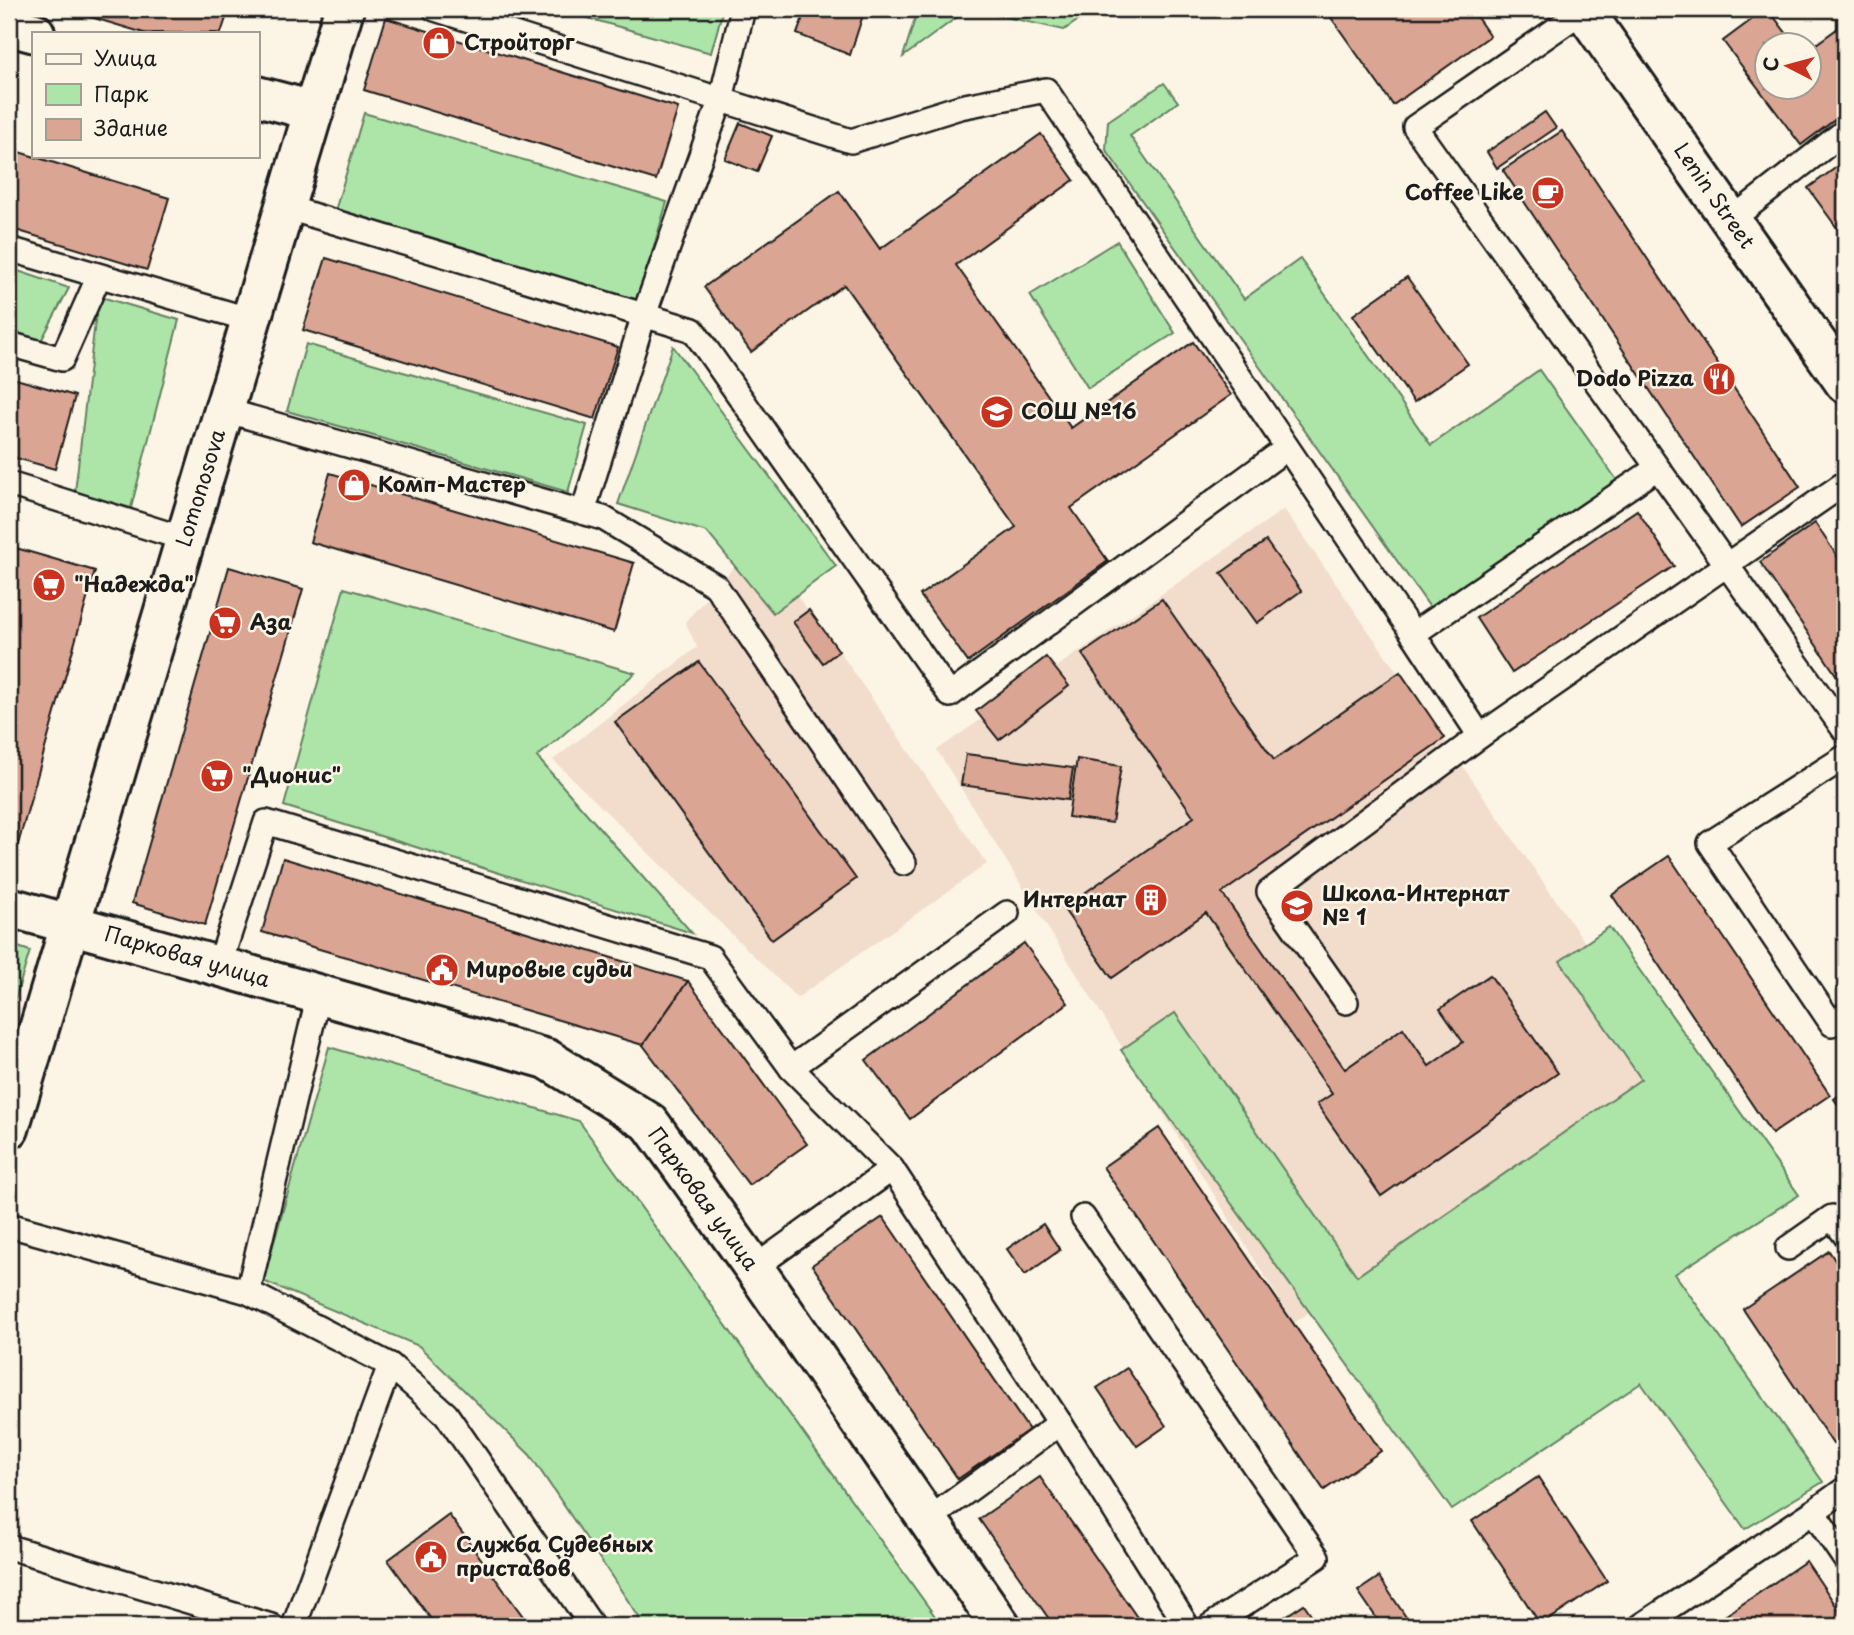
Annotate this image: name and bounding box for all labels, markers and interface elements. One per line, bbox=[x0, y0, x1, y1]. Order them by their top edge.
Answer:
shop icon: Стройторг bbox=[420, 24, 458, 62]
place label: Стройторг bbox=[464, 25, 575, 57]
legend bbox=[32, 32, 259, 158]
north arrow bbox=[1752, 32, 1822, 102]
text: Улица bbox=[94, 41, 157, 73]
text: С bbox=[1755, 56, 1785, 73]
text: Парк bbox=[94, 77, 149, 109]
text: Здание bbox=[94, 111, 168, 143]
street label: Lenin Street bbox=[1667, 135, 1764, 254]
cafe icon: Coffee Like bbox=[1529, 174, 1567, 212]
place label: Coffee Like bbox=[1405, 175, 1524, 207]
restaurant icon: Dodo Pizza bbox=[1700, 360, 1738, 398]
place label: Dodo Pizza bbox=[1575, 361, 1694, 393]
school or university icon: СОШ №16 bbox=[978, 393, 1016, 431]
place label: СОШ №16 bbox=[1021, 394, 1137, 426]
street label: Lomonosova bbox=[166, 424, 232, 550]
shop icon: Комп-Мастер bbox=[335, 466, 373, 504]
place label: Комп-Мастер bbox=[378, 467, 526, 499]
supermarket icon: "Надежда" bbox=[30, 566, 68, 604]
place label: "Надежда" bbox=[74, 567, 194, 599]
supermarket icon: Аза bbox=[206, 604, 244, 642]
place label: Аза bbox=[250, 605, 292, 637]
supermarket icon: "Дионис" bbox=[198, 757, 236, 795]
place label: "Дионис" bbox=[242, 758, 341, 790]
place label: Школа-Интернат № 1 bbox=[1322, 876, 1510, 932]
building icon: Интернат bbox=[1132, 881, 1170, 919]
place label: Интернат bbox=[1023, 882, 1127, 914]
school or university icon: Школа-Интернат № 1 bbox=[1278, 887, 1316, 925]
street label: Парковая улица bbox=[101, 916, 275, 994]
public building icon: Мировые судьи bbox=[423, 951, 461, 989]
place label: Мировые судьи bbox=[466, 952, 633, 984]
street label: Парковая улица bbox=[641, 1119, 768, 1277]
place label: Служба Судебных приставов bbox=[456, 1527, 653, 1583]
public building icon: Служба Судебных приставов bbox=[412, 1538, 450, 1576]

